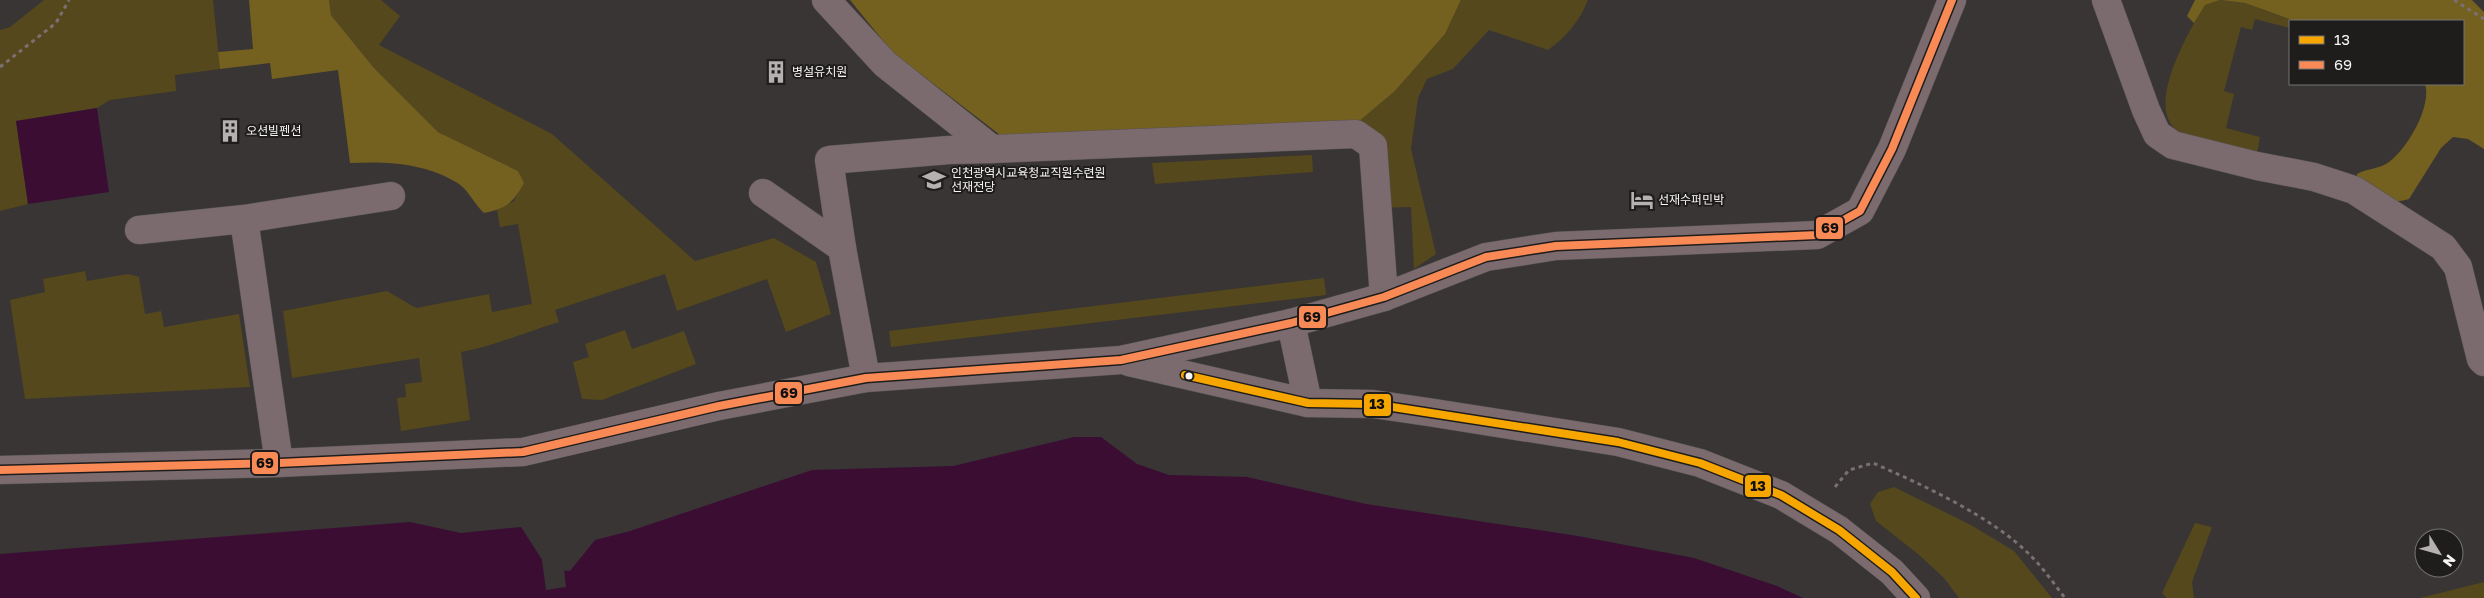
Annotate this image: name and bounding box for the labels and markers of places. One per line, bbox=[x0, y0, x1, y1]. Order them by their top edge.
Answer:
building icon: 병설유치원 bbox=[763, 59, 789, 85]
place label: 병설유치원 bbox=[792, 64, 847, 79]
building icon: 오션빌펜션 bbox=[217, 118, 243, 144]
place label: 오션빌펜션 bbox=[246, 123, 301, 138]
place label: 인천광역시교육청교직원수련원 선재전당 bbox=[951, 165, 1106, 194]
school or university icon: 인천광역시교육청교직원수련원 선재전당 bbox=[921, 167, 947, 193]
hotel icon: 선재수퍼민박 bbox=[1629, 187, 1655, 213]
place label: 선재수퍼민박 bbox=[1658, 192, 1724, 207]
unlabelled marker bbox=[1184, 371, 1194, 381]

